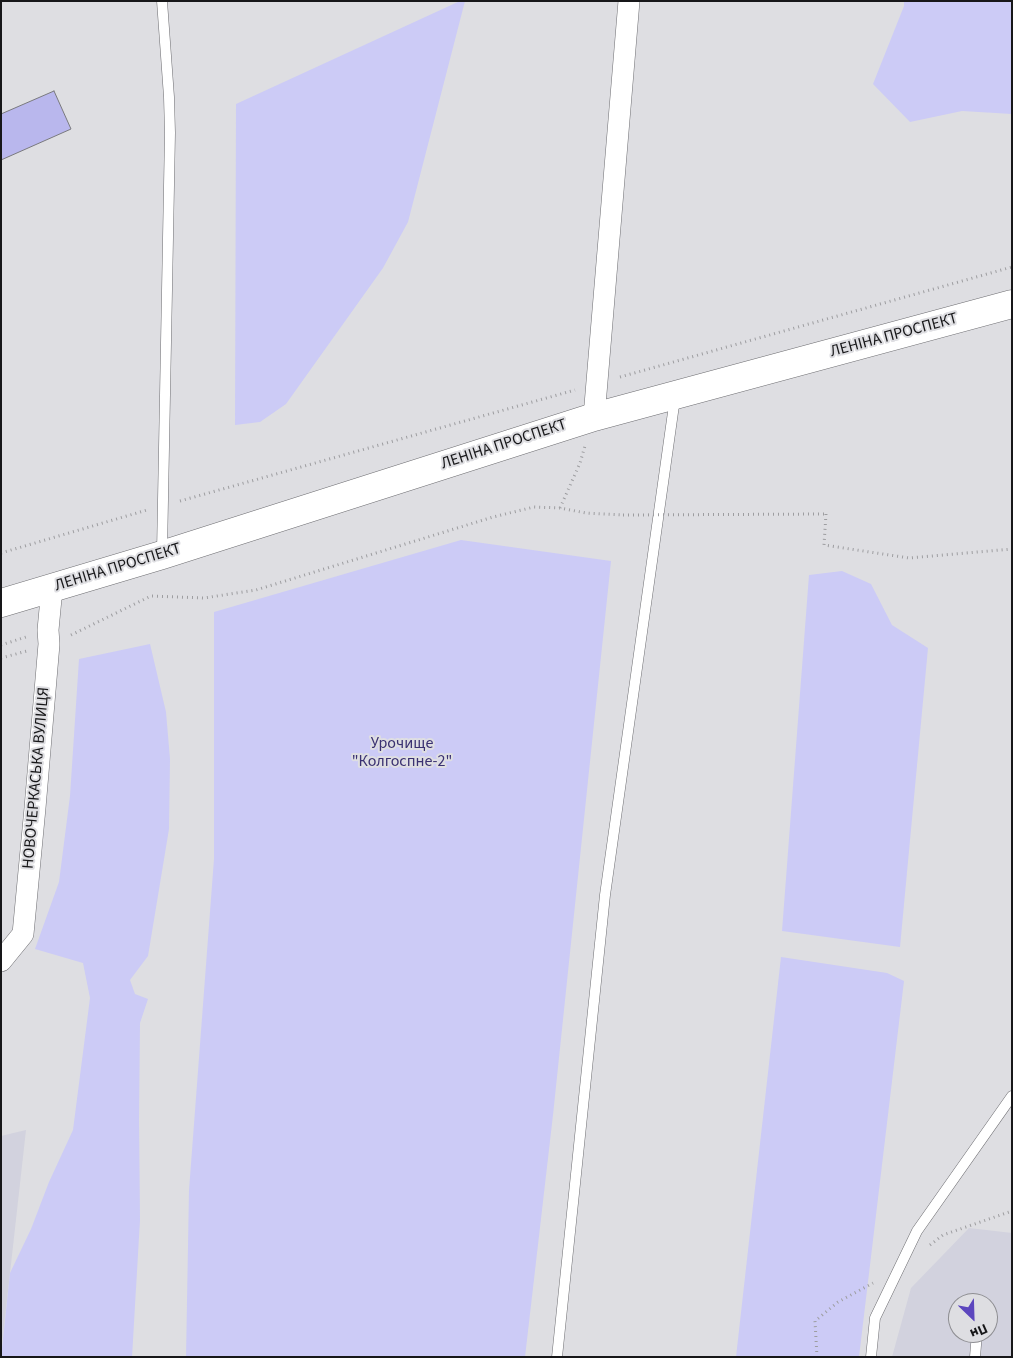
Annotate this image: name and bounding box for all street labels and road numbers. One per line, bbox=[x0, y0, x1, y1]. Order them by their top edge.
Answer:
street label: ЛЕНІНА ПРОСПЕКТ bbox=[828, 310, 960, 362]
street label: ЛЕНІНА ПРОСПЕКТ bbox=[439, 416, 569, 474]
street label: ЛЕНІНА ПРОСПЕКТ bbox=[52, 540, 184, 596]
street label: НОВОЧЕРКАСЬКА ВУЛИЦЯ bbox=[19, 686, 55, 870]

